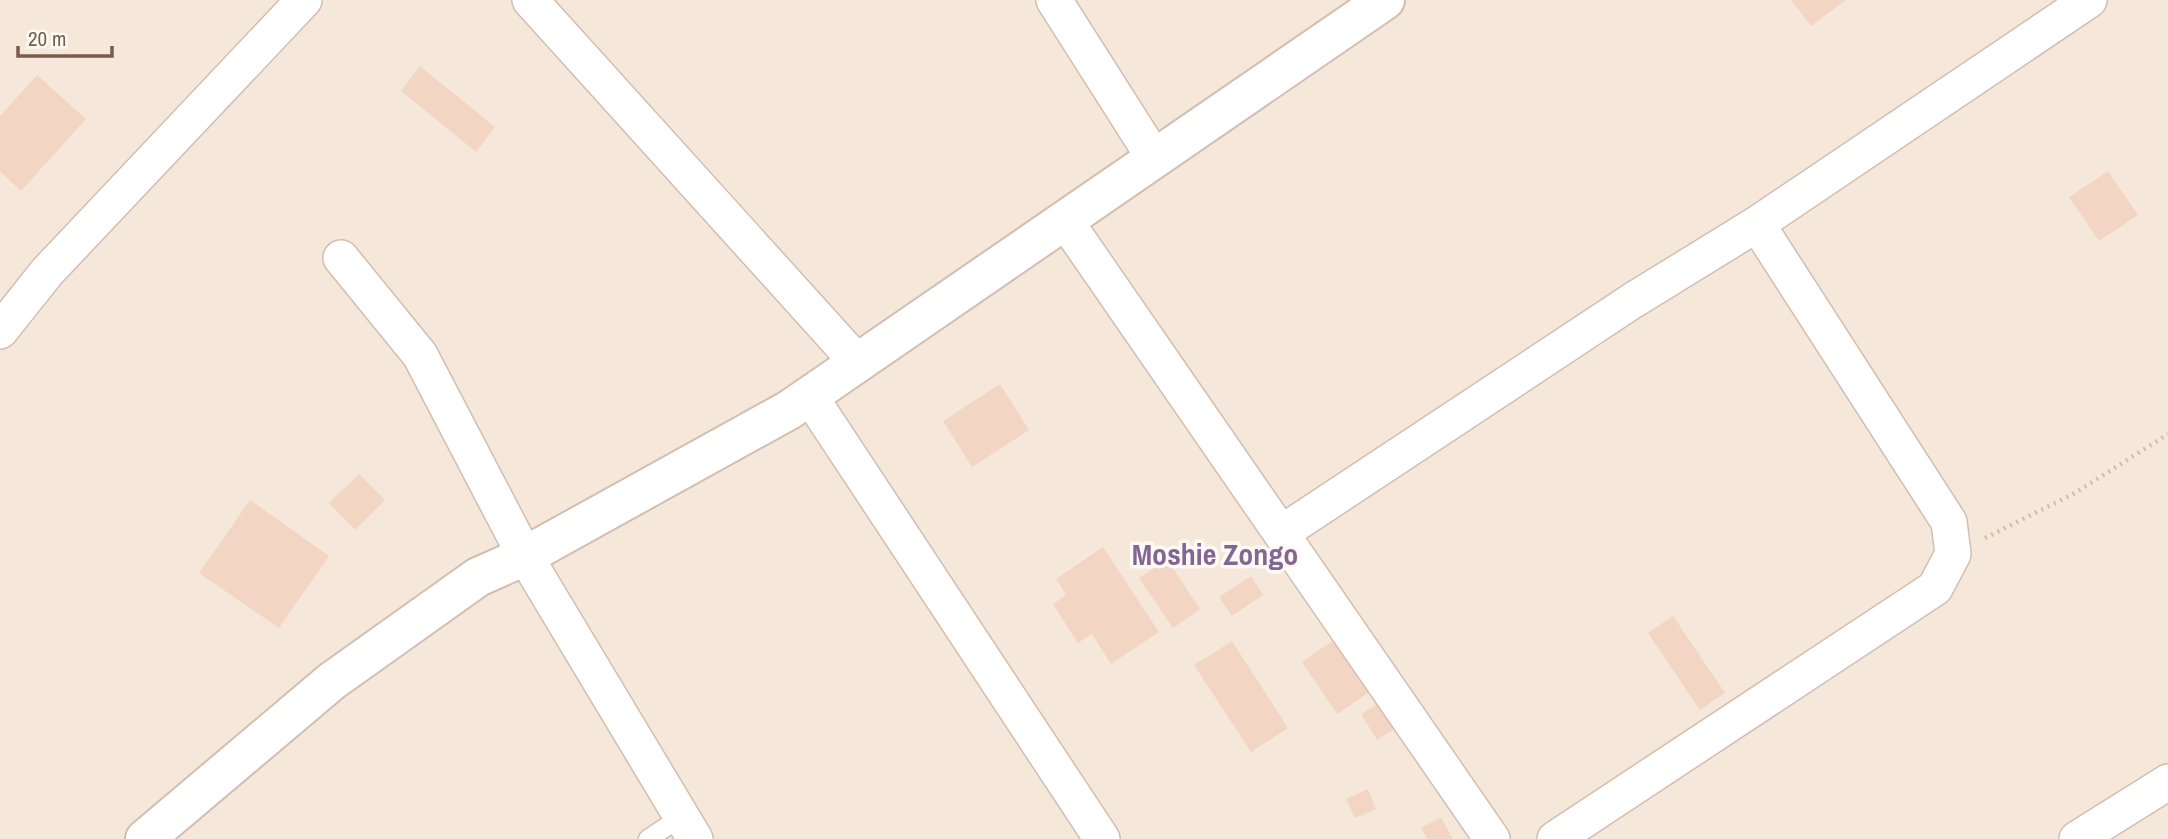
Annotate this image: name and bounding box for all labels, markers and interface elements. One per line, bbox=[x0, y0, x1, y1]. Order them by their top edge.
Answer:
scale bar bbox=[18, 14, 112, 58]
text: 20 m bbox=[28, 24, 66, 53]
district label: Moshie Zongo bbox=[1132, 534, 1298, 574]

